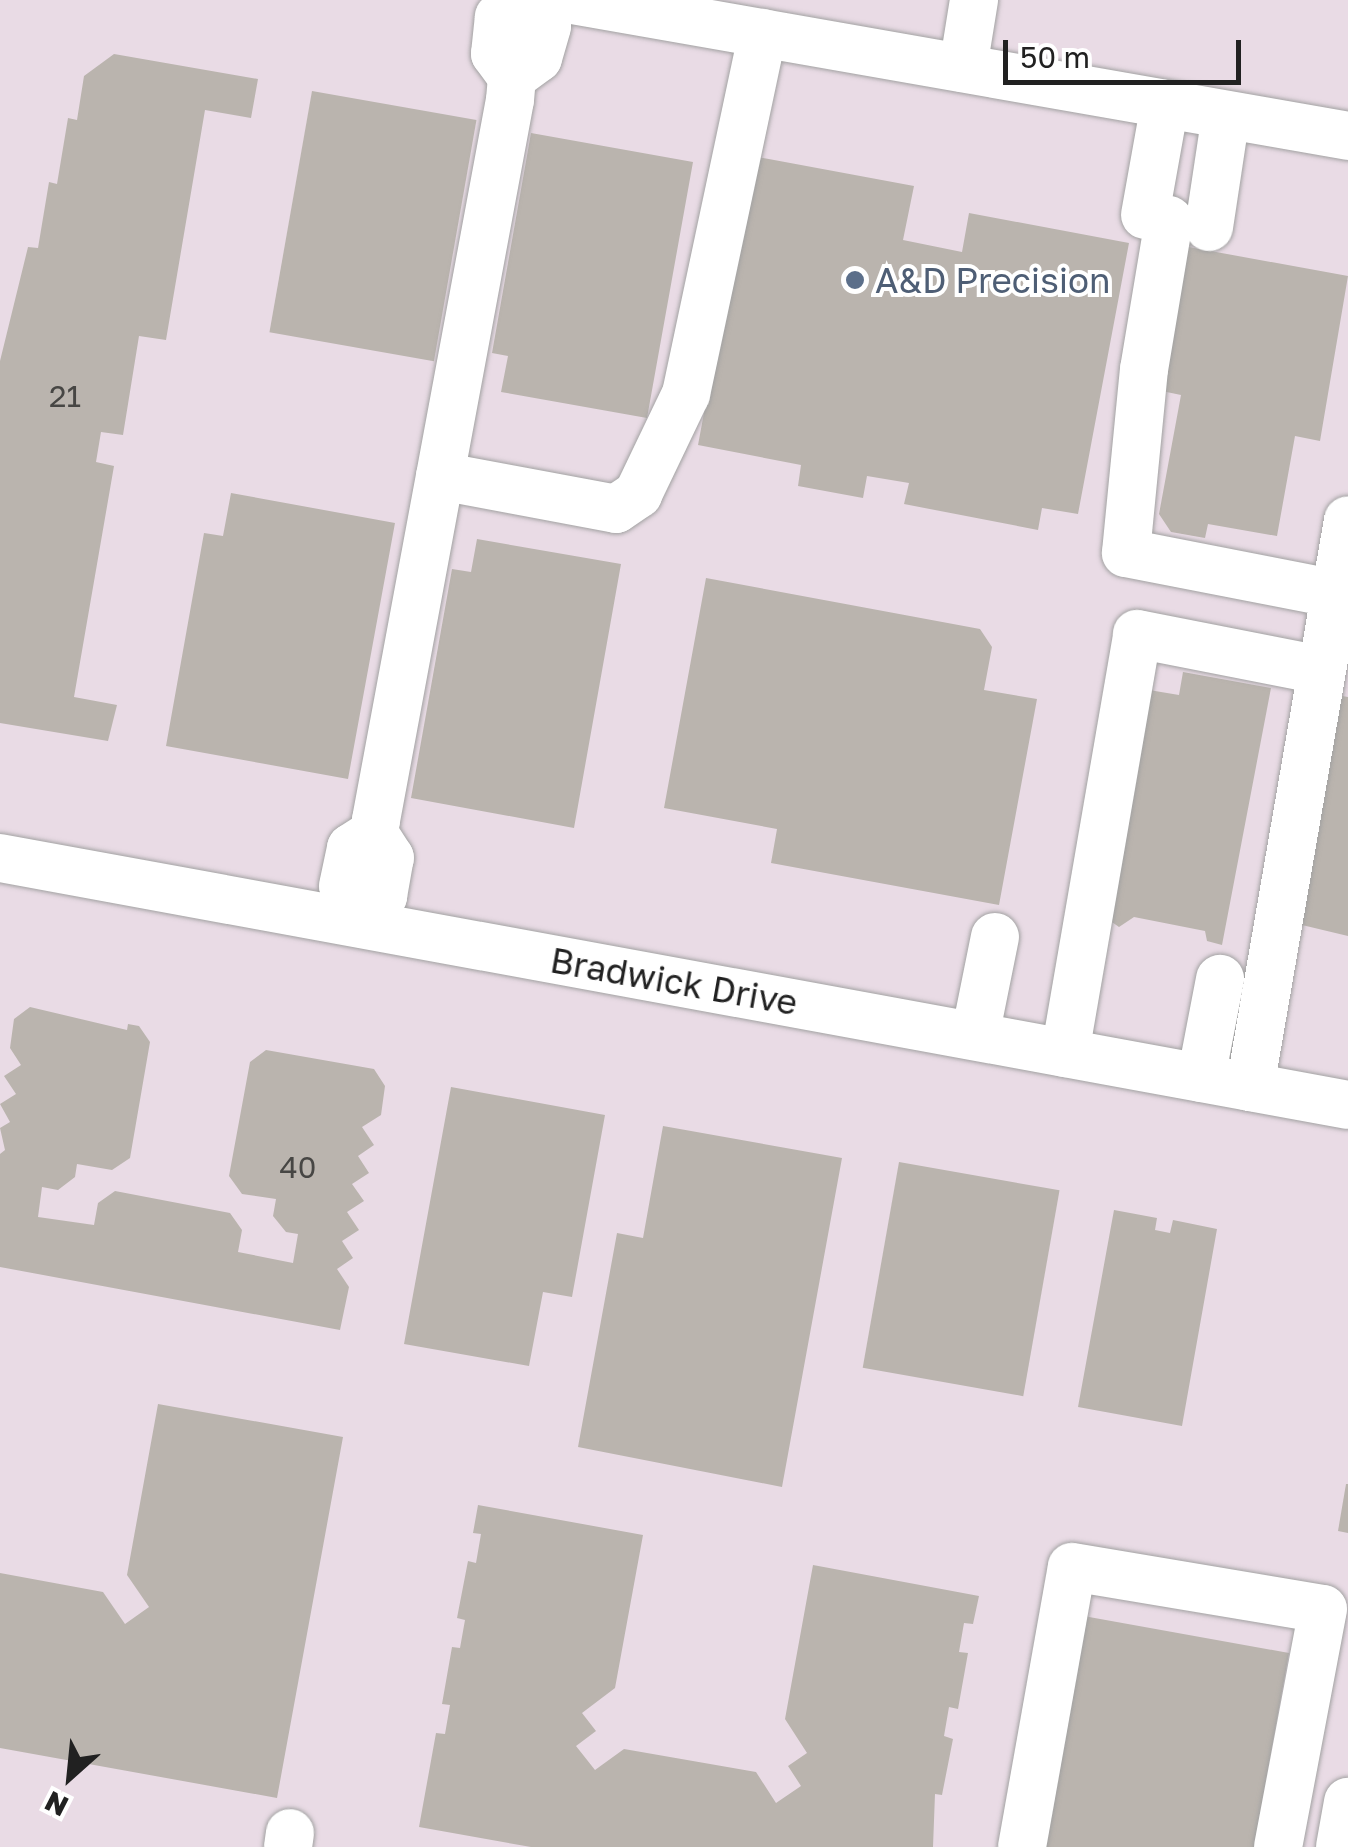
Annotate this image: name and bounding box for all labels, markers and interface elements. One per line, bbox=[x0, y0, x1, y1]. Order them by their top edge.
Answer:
scale bar bbox=[1008, 20, 1246, 82]
text: 50 m bbox=[1020, 39, 1090, 75]
place label: A&D Precision bbox=[875, 259, 1111, 301]
marker: A&D Precision bbox=[844, 269, 866, 291]
house number: 21 bbox=[49, 378, 81, 414]
street label: Bradwick Drive bbox=[547, 939, 801, 1023]
house number: 40 bbox=[280, 1149, 316, 1185]
north arrow bbox=[20, 1727, 120, 1827]
text: N bbox=[39, 1785, 73, 1824]

